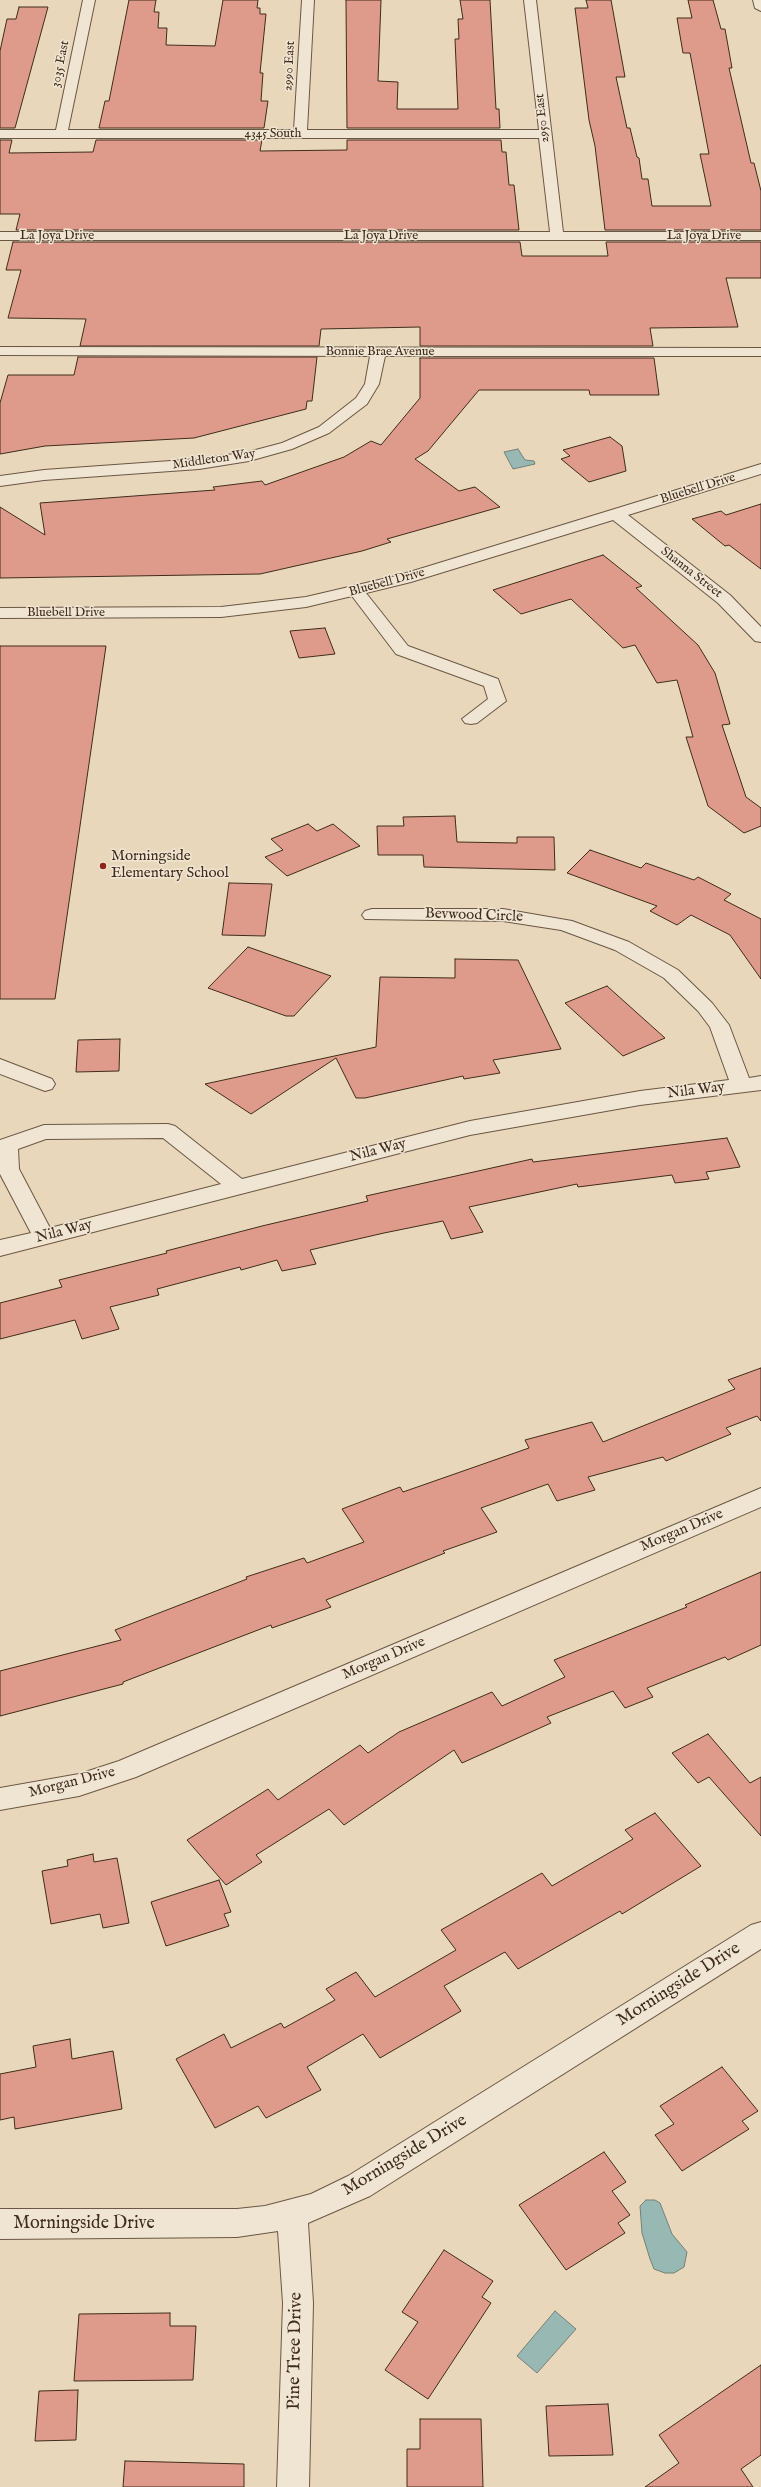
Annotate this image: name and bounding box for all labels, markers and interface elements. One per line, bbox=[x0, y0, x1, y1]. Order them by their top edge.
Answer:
street label: 3035 East bbox=[48, 39, 74, 89]
street label: 2990 East bbox=[281, 40, 299, 92]
street label: 2950 East bbox=[533, 93, 553, 143]
street label: 4345 South bbox=[245, 126, 301, 142]
street label: La Joya Drive bbox=[20, 228, 94, 244]
street label: La Joya Drive bbox=[344, 228, 418, 244]
street label: La Joya Drive bbox=[667, 228, 741, 244]
street label: Bonnie Brae Avenue bbox=[325, 344, 435, 360]
street label: Middleton Way bbox=[172, 446, 256, 474]
street label: Bluebell Drive bbox=[658, 470, 738, 508]
street label: Shanna Street bbox=[657, 544, 725, 602]
street label: Bluebell Drive bbox=[347, 565, 427, 601]
street label: Bluebell Drive bbox=[27, 605, 105, 621]
place label: Morningside Elementary School bbox=[111, 848, 229, 883]
marker: Morningside Elementary School bbox=[98, 861, 108, 871]
street label: Bevwood Circle bbox=[425, 905, 523, 927]
street label: Nila Way bbox=[666, 1079, 726, 1103]
street label: Nila Way bbox=[348, 1135, 408, 1167]
street label: Nila Way bbox=[34, 1216, 94, 1248]
street label: Morgan Drive bbox=[638, 1505, 726, 1557]
street label: Morgan Drive bbox=[340, 1633, 428, 1685]
street label: Morgan Drive bbox=[27, 1764, 117, 1802]
street label: Morningside Drive bbox=[613, 1938, 745, 2032]
street label: Morningside Drive bbox=[339, 2110, 471, 2202]
street label: Morningside Drive bbox=[13, 2213, 155, 2235]
street label: Pine Tree Drive bbox=[284, 2292, 308, 2410]

